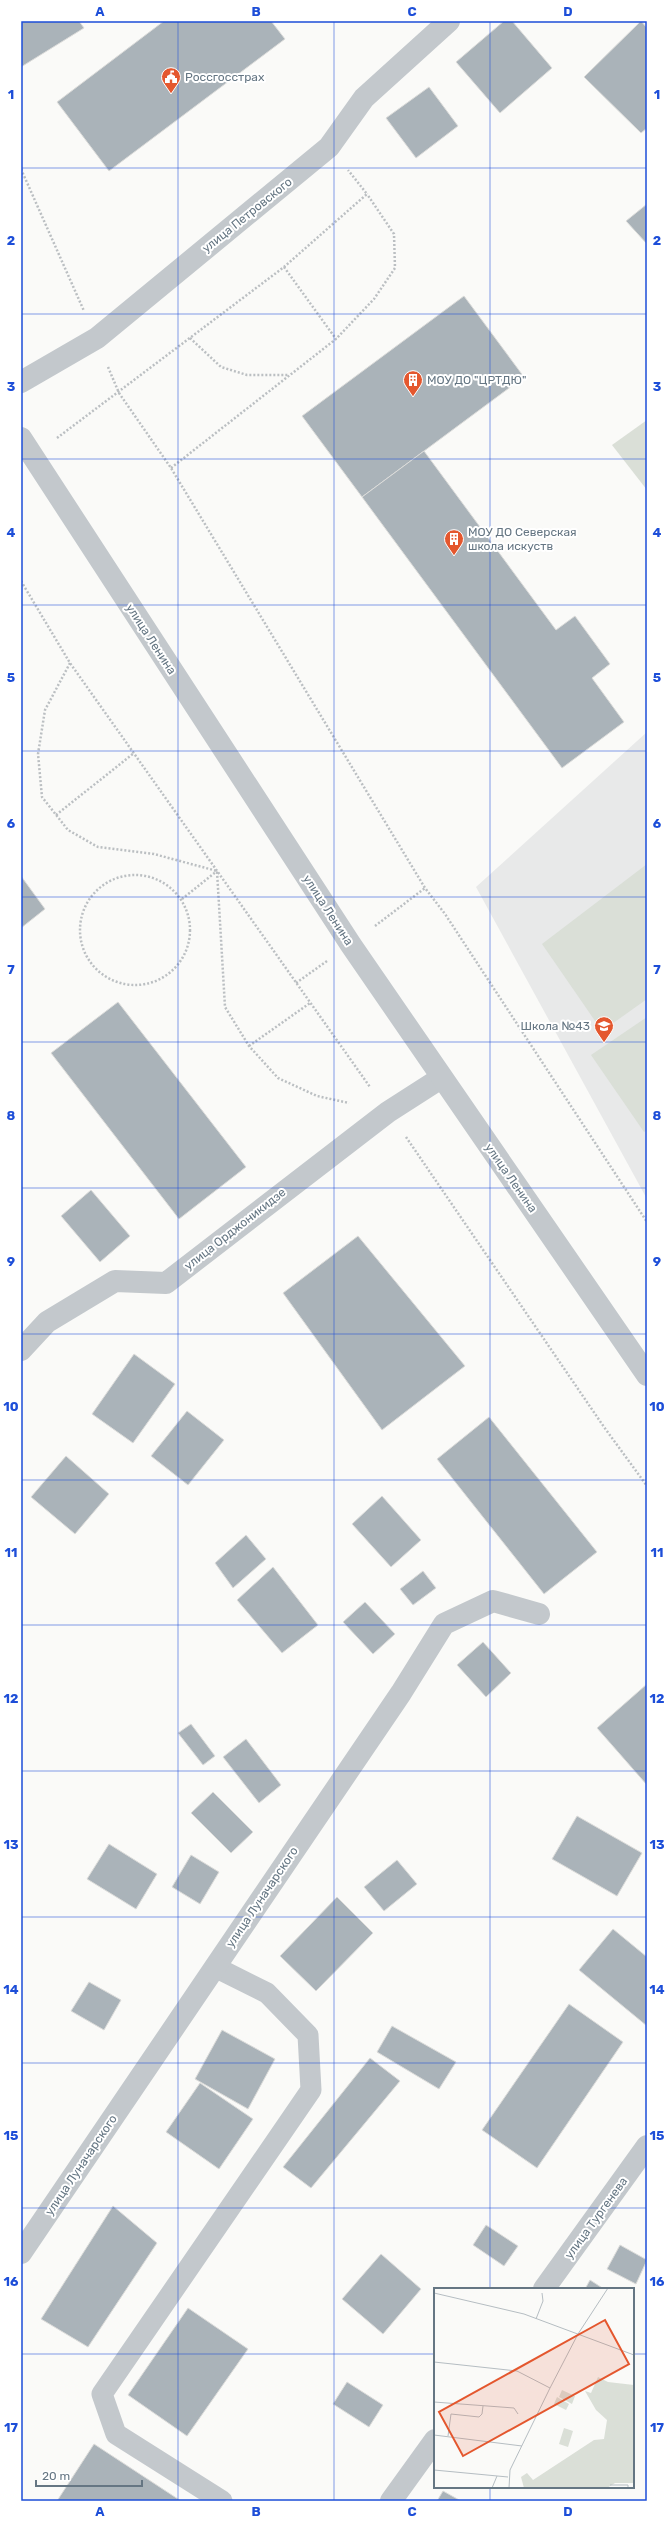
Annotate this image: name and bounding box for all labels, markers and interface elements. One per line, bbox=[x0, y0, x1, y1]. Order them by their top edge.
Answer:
text: A bbox=[95, 4, 105, 19]
text: B bbox=[251, 4, 261, 19]
text: C bbox=[407, 4, 417, 19]
text: D bbox=[563, 4, 573, 19]
public building icon: Россгосстрах bbox=[160, 66, 182, 94]
place label: Россгосстрах bbox=[185, 70, 265, 84]
text: 1 bbox=[8, 87, 14, 102]
text: 1 bbox=[654, 87, 660, 102]
street label: улица Петровского bbox=[199, 174, 295, 255]
text: 2 bbox=[7, 233, 15, 248]
text: 2 bbox=[653, 233, 661, 248]
building icon: МОУ ДО "ЦРТДЮ" bbox=[402, 369, 424, 397]
place label: МОУ ДО "ЦРТДЮ" bbox=[427, 373, 526, 387]
text: 3 bbox=[7, 379, 16, 394]
text: 3 bbox=[653, 379, 662, 394]
text: 4 bbox=[7, 525, 16, 540]
place label: МОУ ДО Северская школа искуств bbox=[468, 525, 577, 553]
text: 4 bbox=[653, 525, 662, 540]
building icon: МОУ ДО Северская школа искуств bbox=[443, 528, 465, 556]
street label: улица Ленина bbox=[123, 601, 179, 677]
text: 5 bbox=[7, 670, 15, 685]
text: 5 bbox=[653, 670, 661, 685]
text: 6 bbox=[7, 816, 16, 831]
text: 6 bbox=[653, 816, 662, 831]
street label: улица Ленина bbox=[300, 872, 356, 948]
text: 7 bbox=[7, 962, 15, 977]
text: 7 bbox=[653, 962, 661, 977]
school or university icon: Школа №43 bbox=[593, 1015, 615, 1043]
place label: Школа №43 bbox=[521, 1019, 590, 1033]
text: 8 bbox=[7, 1108, 16, 1123]
text: 8 bbox=[653, 1108, 662, 1123]
street label: улица Ленина bbox=[482, 1141, 540, 1215]
street label: улица Орджоникидзе bbox=[182, 1185, 289, 1273]
text: 9 bbox=[7, 1254, 15, 1269]
text: 9 bbox=[653, 1254, 661, 1269]
text: 10 bbox=[3, 1399, 19, 1414]
text: 10 bbox=[649, 1399, 665, 1414]
text: 11 bbox=[5, 1545, 17, 1560]
text: 11 bbox=[651, 1545, 663, 1560]
text: 12 bbox=[4, 1691, 18, 1706]
text: 12 bbox=[650, 1691, 664, 1706]
text: 13 bbox=[3, 1837, 19, 1852]
text: 13 bbox=[649, 1837, 665, 1852]
street label: улица Луначарского bbox=[223, 1844, 301, 1950]
text: 14 bbox=[3, 1982, 19, 1997]
text: 14 bbox=[649, 1982, 665, 1997]
street label: улица Луначарского bbox=[42, 2112, 120, 2218]
text: 15 bbox=[4, 2128, 18, 2143]
text: 15 bbox=[650, 2128, 664, 2143]
street label: улица Тургенева bbox=[562, 2175, 630, 2261]
text: 16 bbox=[4, 2274, 19, 2289]
text: 16 bbox=[650, 2274, 665, 2289]
inset map bbox=[434, 2288, 634, 2488]
text: 17 bbox=[4, 2420, 19, 2435]
text: 17 bbox=[650, 2420, 665, 2435]
scale bar bbox=[36, 2462, 142, 2488]
text: 20 m bbox=[42, 2469, 70, 2483]
text: A bbox=[95, 2504, 105, 2519]
text: B bbox=[251, 2504, 261, 2519]
text: C bbox=[407, 2504, 417, 2519]
text: D bbox=[563, 2504, 573, 2519]

